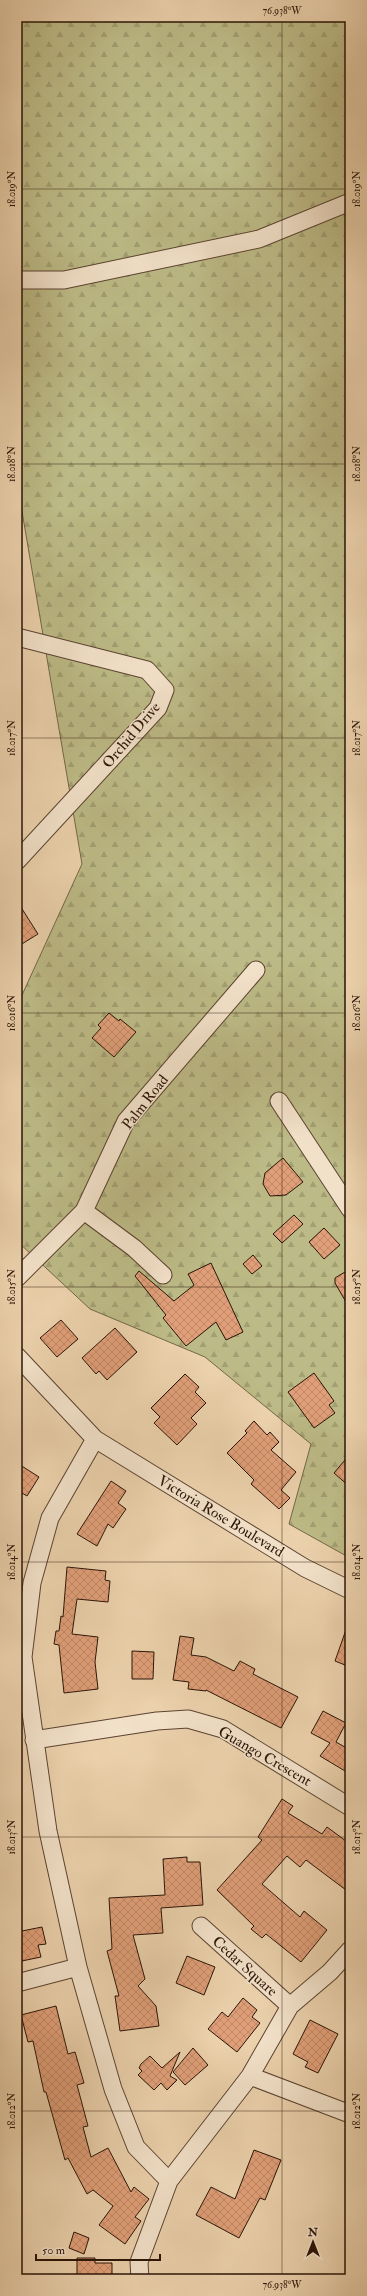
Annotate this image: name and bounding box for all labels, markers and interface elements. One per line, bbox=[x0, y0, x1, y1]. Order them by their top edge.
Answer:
text: 76.938°W bbox=[263, 5, 302, 17]
text: 18.019°N bbox=[6, 171, 18, 207]
text: 18.019°N bbox=[351, 171, 363, 207]
text: 18.018°N bbox=[6, 446, 18, 482]
text: 18.018°N bbox=[351, 446, 363, 482]
street label: Orchid Drive bbox=[98, 698, 165, 772]
text: 18.017°N bbox=[6, 720, 18, 756]
text: 18.017°N bbox=[351, 720, 363, 756]
text: 18.016°N bbox=[6, 995, 18, 1031]
text: 18.016°N bbox=[351, 995, 363, 1031]
street label: Palm Road bbox=[118, 1071, 173, 1134]
text: 18.015°N bbox=[6, 1269, 18, 1305]
text: 18.015°N bbox=[351, 1269, 363, 1305]
street label: Victoria Rose Boulevard bbox=[154, 1471, 288, 1562]
text: 18.014°N bbox=[6, 1544, 18, 1580]
text: 18.014°N bbox=[351, 1544, 363, 1580]
street label: Guango Crescent bbox=[215, 1722, 315, 1791]
text: 18.013°N bbox=[6, 1819, 18, 1855]
text: 18.013°N bbox=[351, 1819, 363, 1855]
street label: Cedar Square bbox=[208, 1932, 281, 2001]
text: 18.012°N bbox=[6, 2093, 18, 2129]
text: 18.012°N bbox=[351, 2093, 363, 2129]
north arrow bbox=[293, 2222, 333, 2262]
text: N bbox=[307, 2226, 319, 2239]
scale bar bbox=[36, 2236, 160, 2262]
text: 50 m bbox=[42, 2243, 66, 2258]
text: 76.938°W bbox=[263, 2279, 302, 2291]

